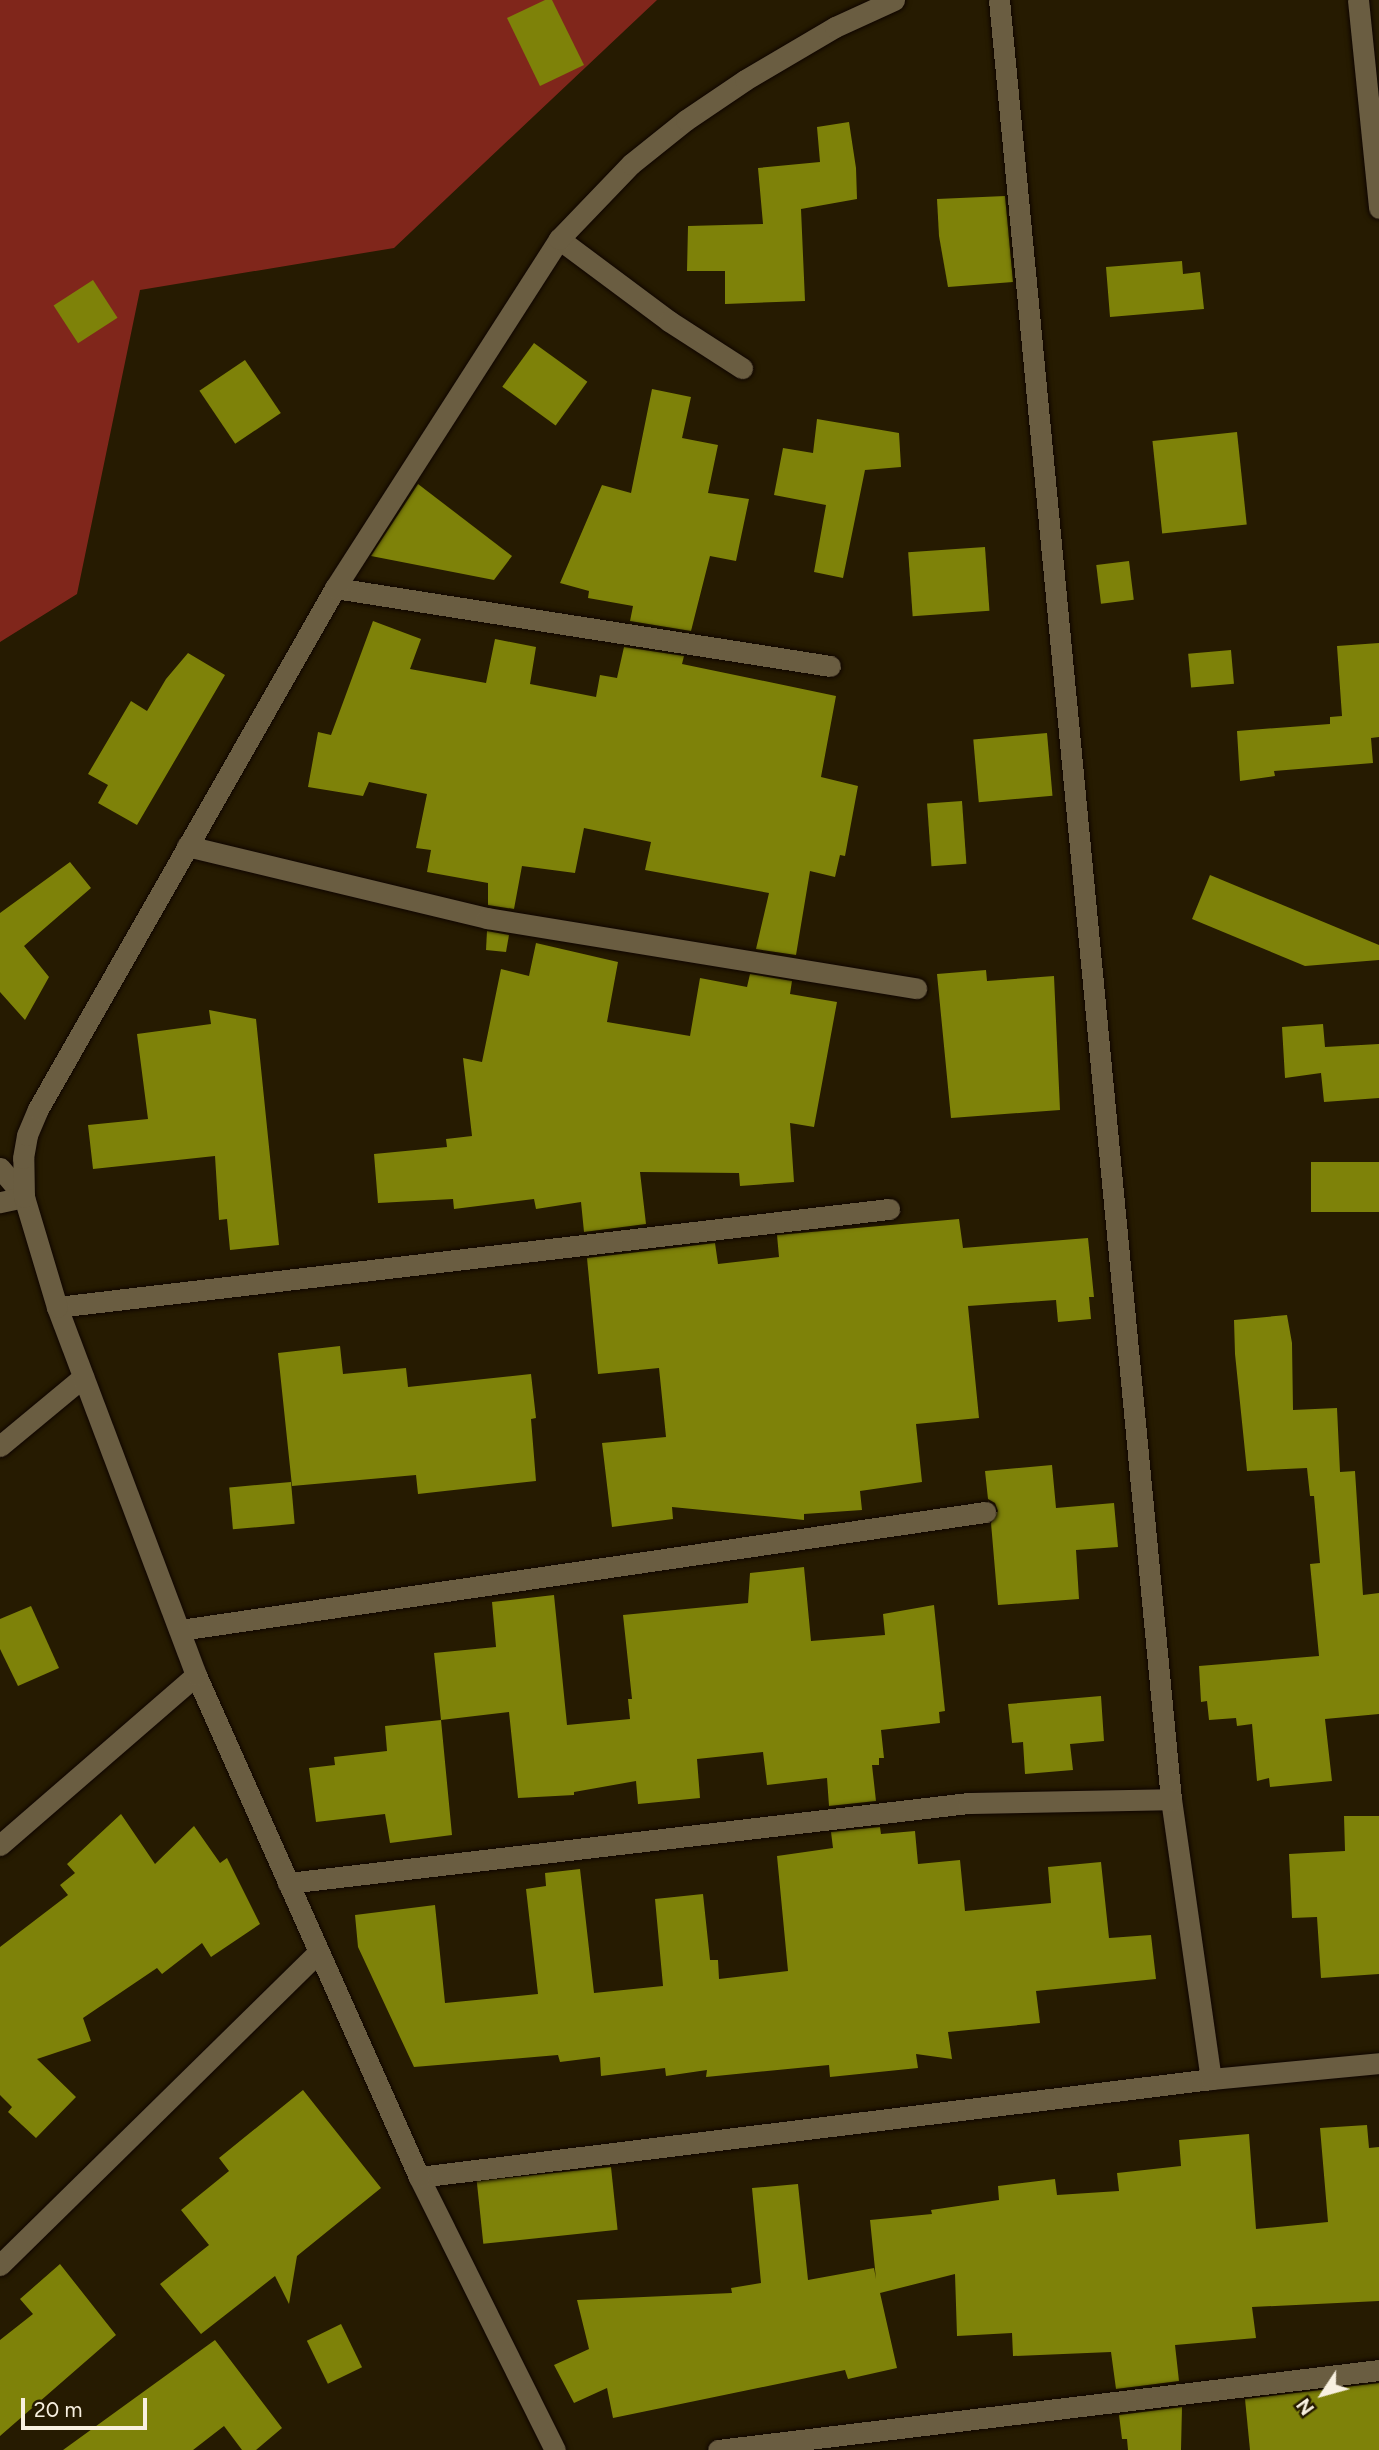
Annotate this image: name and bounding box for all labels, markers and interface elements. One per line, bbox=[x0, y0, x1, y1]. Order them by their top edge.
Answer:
north arrow bbox=[1288, 2359, 1358, 2429]
scale bar bbox=[24, 2384, 150, 2428]
text: N bbox=[1292, 2394, 1319, 2419]
text: 20 m bbox=[34, 2397, 82, 2422]

